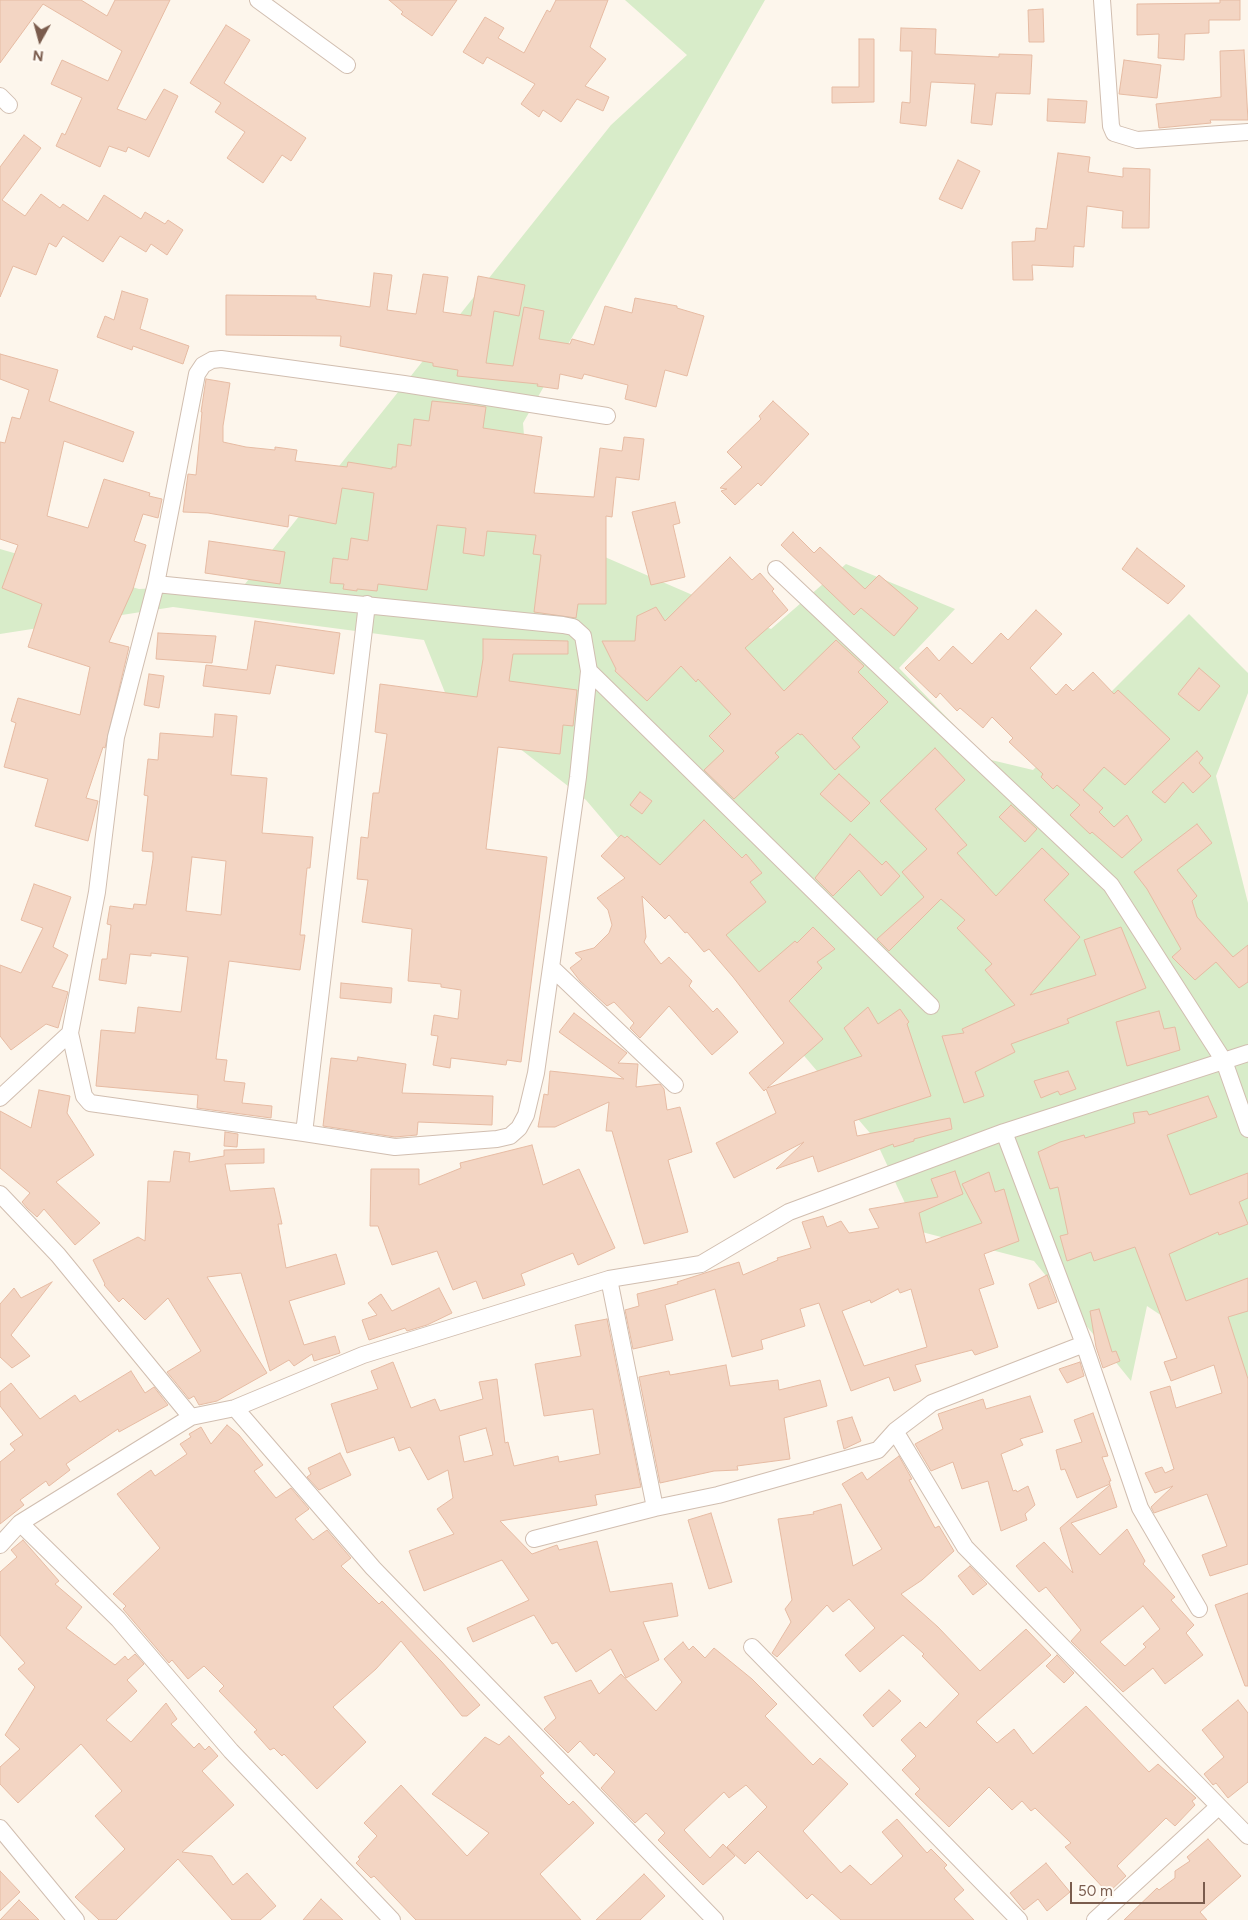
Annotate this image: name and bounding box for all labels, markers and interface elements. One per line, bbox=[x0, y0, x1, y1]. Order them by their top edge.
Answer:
north arrow bbox=[15, 15, 65, 65]
text: N bbox=[32, 46, 45, 64]
scale bar bbox=[1073, 1872, 1208, 1904]
text: 50 m bbox=[1078, 1882, 1113, 1900]

